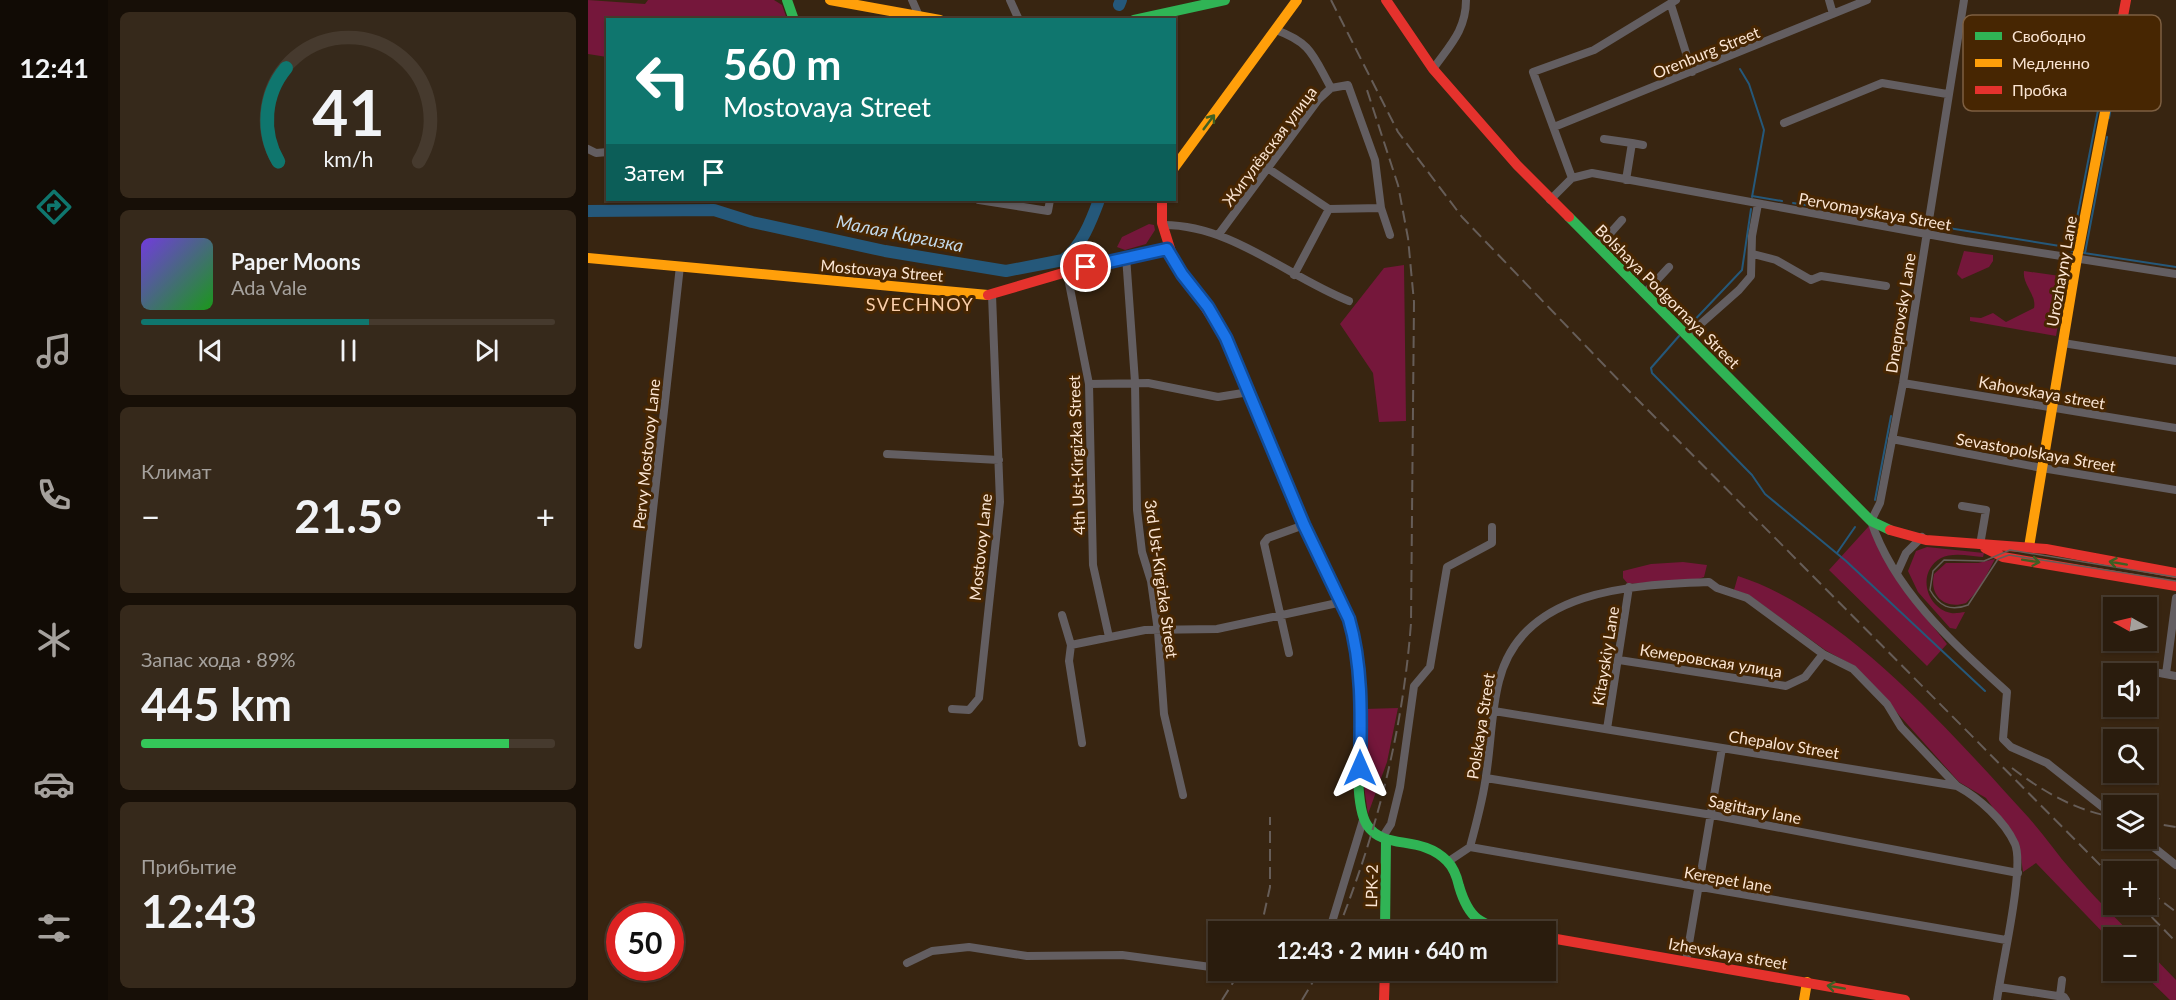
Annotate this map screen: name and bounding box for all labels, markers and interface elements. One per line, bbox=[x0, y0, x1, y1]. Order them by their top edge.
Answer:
legend bbox=[1963, 15, 2161, 111]
street label: Orenburg Street bbox=[1650, 22, 1762, 82]
text: Свободно bbox=[2012, 26, 2086, 45]
text: 560 m bbox=[723, 39, 841, 89]
icon: left bbox=[624, 42, 702, 120]
text: 12:41 bbox=[19, 51, 89, 84]
text: Медленно bbox=[2012, 53, 2090, 72]
text: 41 bbox=[312, 74, 384, 149]
text: Пробка bbox=[2012, 80, 2067, 99]
street label: Жигулёвская улица bbox=[1218, 82, 1320, 210]
text: Mostovaya Street bbox=[723, 90, 931, 123]
one-way arrow bbox=[1203, 114, 1216, 130]
text: km/h bbox=[323, 146, 373, 172]
icon: arrive bbox=[697, 156, 730, 189]
text: Затем bbox=[624, 159, 685, 186]
icon: directions bbox=[33, 186, 75, 228]
street label: Pervomayskaya Street bbox=[1797, 188, 1953, 234]
water label: Малая Киргизка bbox=[835, 210, 965, 256]
street label: Urozhayny Lane bbox=[2042, 214, 2080, 328]
street label: Bolshaya Podgornaya Street bbox=[1592, 220, 1744, 372]
pin bbox=[1060, 241, 1111, 292]
text: Paper Moons bbox=[231, 248, 361, 275]
icon: arrive bbox=[1069, 250, 1102, 283]
street label: Dneprovsky Lane bbox=[1881, 252, 1919, 374]
street label: Mostovaya Street bbox=[820, 255, 944, 285]
text: Ada Vale bbox=[231, 275, 307, 299]
district label: SVECHNOY bbox=[866, 293, 974, 315]
icon: music bbox=[33, 330, 75, 372]
icon: previous bbox=[194, 334, 227, 367]
icon: pause bbox=[332, 334, 365, 367]
icon: next bbox=[470, 334, 503, 367]
street label: Kahovskaya street bbox=[1977, 372, 2107, 413]
street label: 4th Ust-Kirgizka Street bbox=[1064, 375, 1088, 535]
street label: Pervy Mostovoy Lane bbox=[629, 378, 663, 530]
street label: Sevastopolskaya Street bbox=[1955, 429, 2117, 475]
text: Климат bbox=[141, 459, 212, 483]
icon: phone bbox=[33, 474, 75, 516]
text: 21.5° bbox=[294, 489, 402, 543]
street label: Mostovoy Lane bbox=[965, 493, 995, 601]
text: − bbox=[141, 496, 160, 536]
text: + bbox=[536, 496, 555, 536]
street label: 3rd Ust-Kirgizka Street bbox=[1141, 499, 1183, 660]
one-way arrow bbox=[2021, 556, 2041, 567]
one-way arrow bbox=[2109, 557, 2129, 568]
north arrow bbox=[2103, 597, 2157, 651]
map controls bbox=[2103, 597, 2157, 981]
street label: Kitayskiy Lane bbox=[1588, 605, 1622, 707]
icon: climate bbox=[33, 619, 75, 661]
street label: Кемеровская улица bbox=[1638, 639, 1784, 681]
text: Запас хода · 89% bbox=[141, 647, 296, 671]
button: sound bbox=[2103, 663, 2157, 717]
street label: Polskaya Street bbox=[1462, 671, 1498, 780]
text: 445 km bbox=[141, 677, 292, 731]
street label: Chepalov Street bbox=[1727, 726, 1841, 762]
button: search bbox=[2103, 729, 2157, 783]
position arrow bbox=[1328, 736, 1392, 800]
icon: car bbox=[33, 763, 75, 805]
street label: Sagittary lane bbox=[1707, 791, 1803, 827]
button: layers bbox=[2103, 795, 2157, 849]
text: Прибытие bbox=[141, 854, 237, 878]
button: + bbox=[2103, 861, 2157, 915]
street label: Kerepet lane bbox=[1683, 862, 1773, 896]
street label: LPK-2 bbox=[1361, 864, 1381, 908]
text: 12:43 bbox=[141, 884, 257, 938]
speed limit sign: 50 bbox=[606, 903, 684, 981]
icon: filters bbox=[33, 907, 75, 949]
button: − bbox=[2103, 927, 2157, 981]
street label: Izhevskaya street bbox=[1667, 933, 1789, 973]
text: 12:43 · 2 мин · 640 m bbox=[1276, 937, 1488, 964]
one-way arrow bbox=[1826, 981, 1846, 992]

